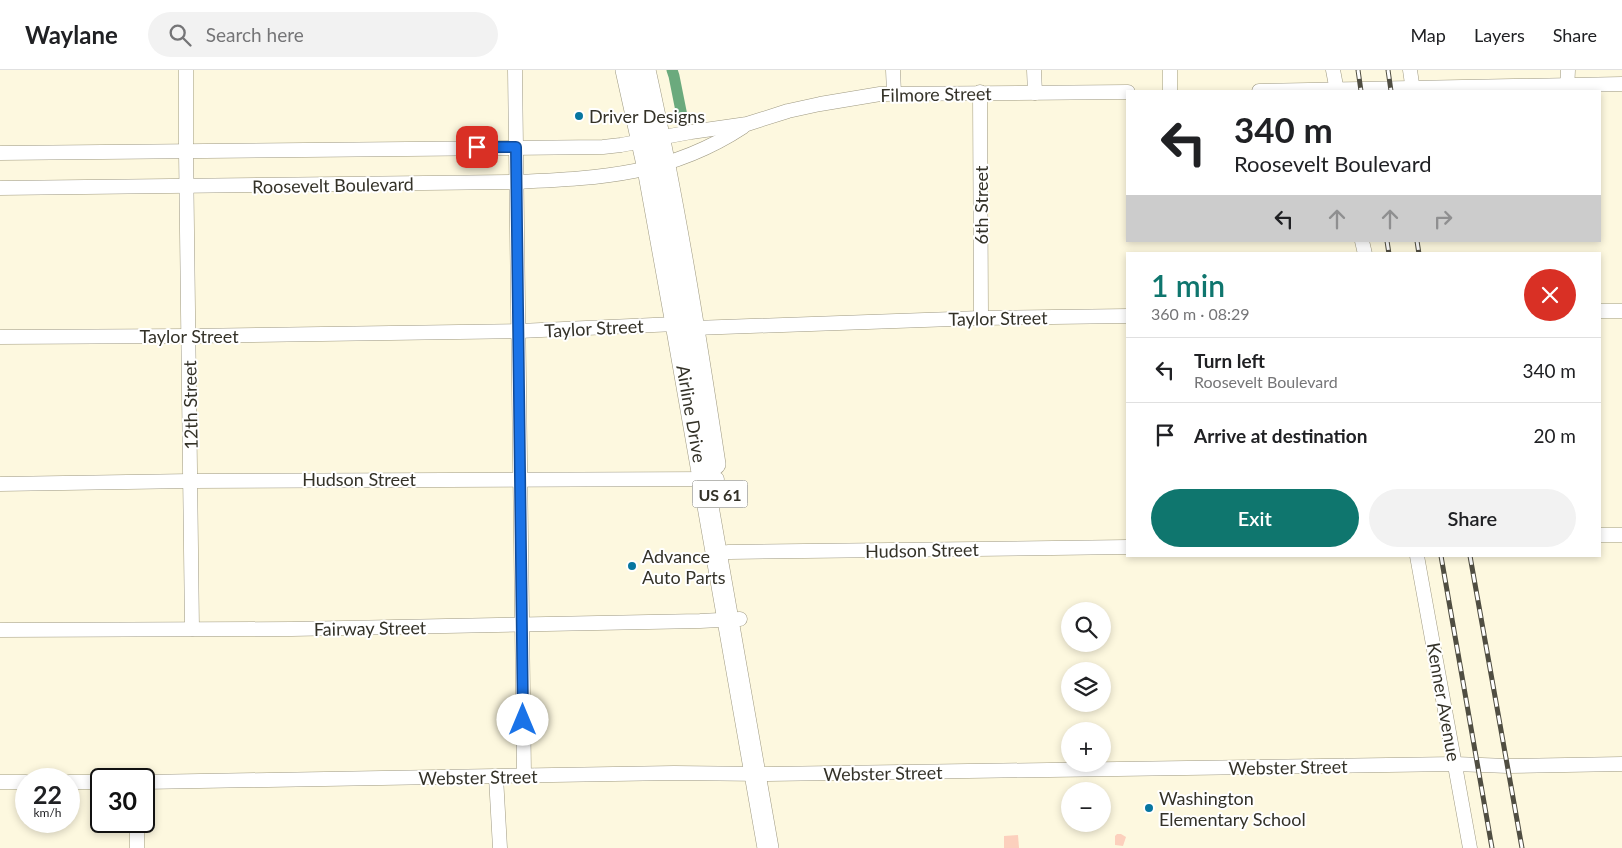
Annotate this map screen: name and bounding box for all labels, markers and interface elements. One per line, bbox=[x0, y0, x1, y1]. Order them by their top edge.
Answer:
search box bbox=[148, 12, 498, 57]
text: Waylane bbox=[25, 20, 118, 49]
icon: search bbox=[166, 21, 194, 49]
text: Search here bbox=[206, 23, 304, 46]
text: Map bbox=[1410, 24, 1446, 46]
text: Layers bbox=[1474, 24, 1525, 46]
text: Share bbox=[1553, 24, 1597, 46]
street label: Filmore Street bbox=[880, 82, 992, 106]
place label: Driver Designs bbox=[589, 105, 705, 127]
text: 340 m bbox=[1234, 108, 1333, 150]
marker: Driver Designs bbox=[573, 110, 585, 122]
icon: left bbox=[1151, 110, 1216, 175]
pin bbox=[456, 126, 498, 168]
icon: arrive bbox=[463, 133, 491, 161]
text: Roosevelt Boulevard bbox=[1234, 150, 1432, 177]
street label: 6th Street bbox=[970, 165, 992, 244]
street label: Roosevelt Boulevard bbox=[252, 173, 414, 197]
icon: left bbox=[1270, 205, 1298, 233]
icon: ahead bbox=[1323, 205, 1351, 233]
icon: ahead bbox=[1376, 205, 1404, 233]
icon: right bbox=[1429, 205, 1457, 233]
text: 1 min bbox=[1151, 267, 1225, 303]
button: close bbox=[1524, 269, 1576, 321]
text: 360 m · 08:29 bbox=[1151, 304, 1250, 323]
street label: Taylor Street bbox=[948, 306, 1048, 330]
street label: Taylor Street bbox=[544, 314, 645, 342]
street label: Taylor Street bbox=[139, 325, 239, 347]
text: Turn left bbox=[1194, 349, 1265, 372]
icon: left bbox=[1151, 356, 1179, 384]
text: 340 m bbox=[1522, 359, 1576, 382]
street label: 12th Street bbox=[178, 360, 202, 450]
street label: Airline Drive bbox=[672, 363, 711, 464]
text: Roosevelt Boulevard bbox=[1194, 372, 1338, 391]
icon: arrive bbox=[1151, 421, 1179, 449]
text: Arrive at destination bbox=[1194, 424, 1367, 447]
text: 20 m bbox=[1533, 424, 1576, 447]
street label: Hudson Street bbox=[302, 468, 416, 490]
road number: US 61 bbox=[692, 480, 748, 508]
button: Exit bbox=[1151, 489, 1359, 547]
button: Share bbox=[1369, 489, 1576, 547]
street label: Hudson Street bbox=[865, 538, 980, 562]
place label: Advance Auto Parts bbox=[642, 545, 726, 588]
marker: Advance Auto Parts bbox=[626, 560, 638, 572]
map controls bbox=[1061, 602, 1111, 832]
button: search bbox=[1061, 602, 1111, 652]
street label: Fairway Street bbox=[314, 616, 427, 640]
street label: Kenner Avenue bbox=[1423, 641, 1465, 763]
button: layers bbox=[1061, 662, 1111, 712]
position arrow bbox=[496, 693, 548, 745]
button: + bbox=[1061, 722, 1111, 772]
street label: Webster Street bbox=[1228, 755, 1348, 779]
street label: Webster Street bbox=[823, 761, 943, 785]
street label: Webster Street bbox=[418, 765, 538, 789]
speed limit sign: 30 bbox=[90, 768, 155, 833]
text: 22 bbox=[33, 779, 62, 809]
button: − bbox=[1061, 782, 1111, 832]
place label: Washington Elementary School bbox=[1159, 787, 1306, 830]
marker: Washington Elementary School bbox=[1143, 802, 1155, 814]
text: km/h bbox=[33, 805, 62, 820]

